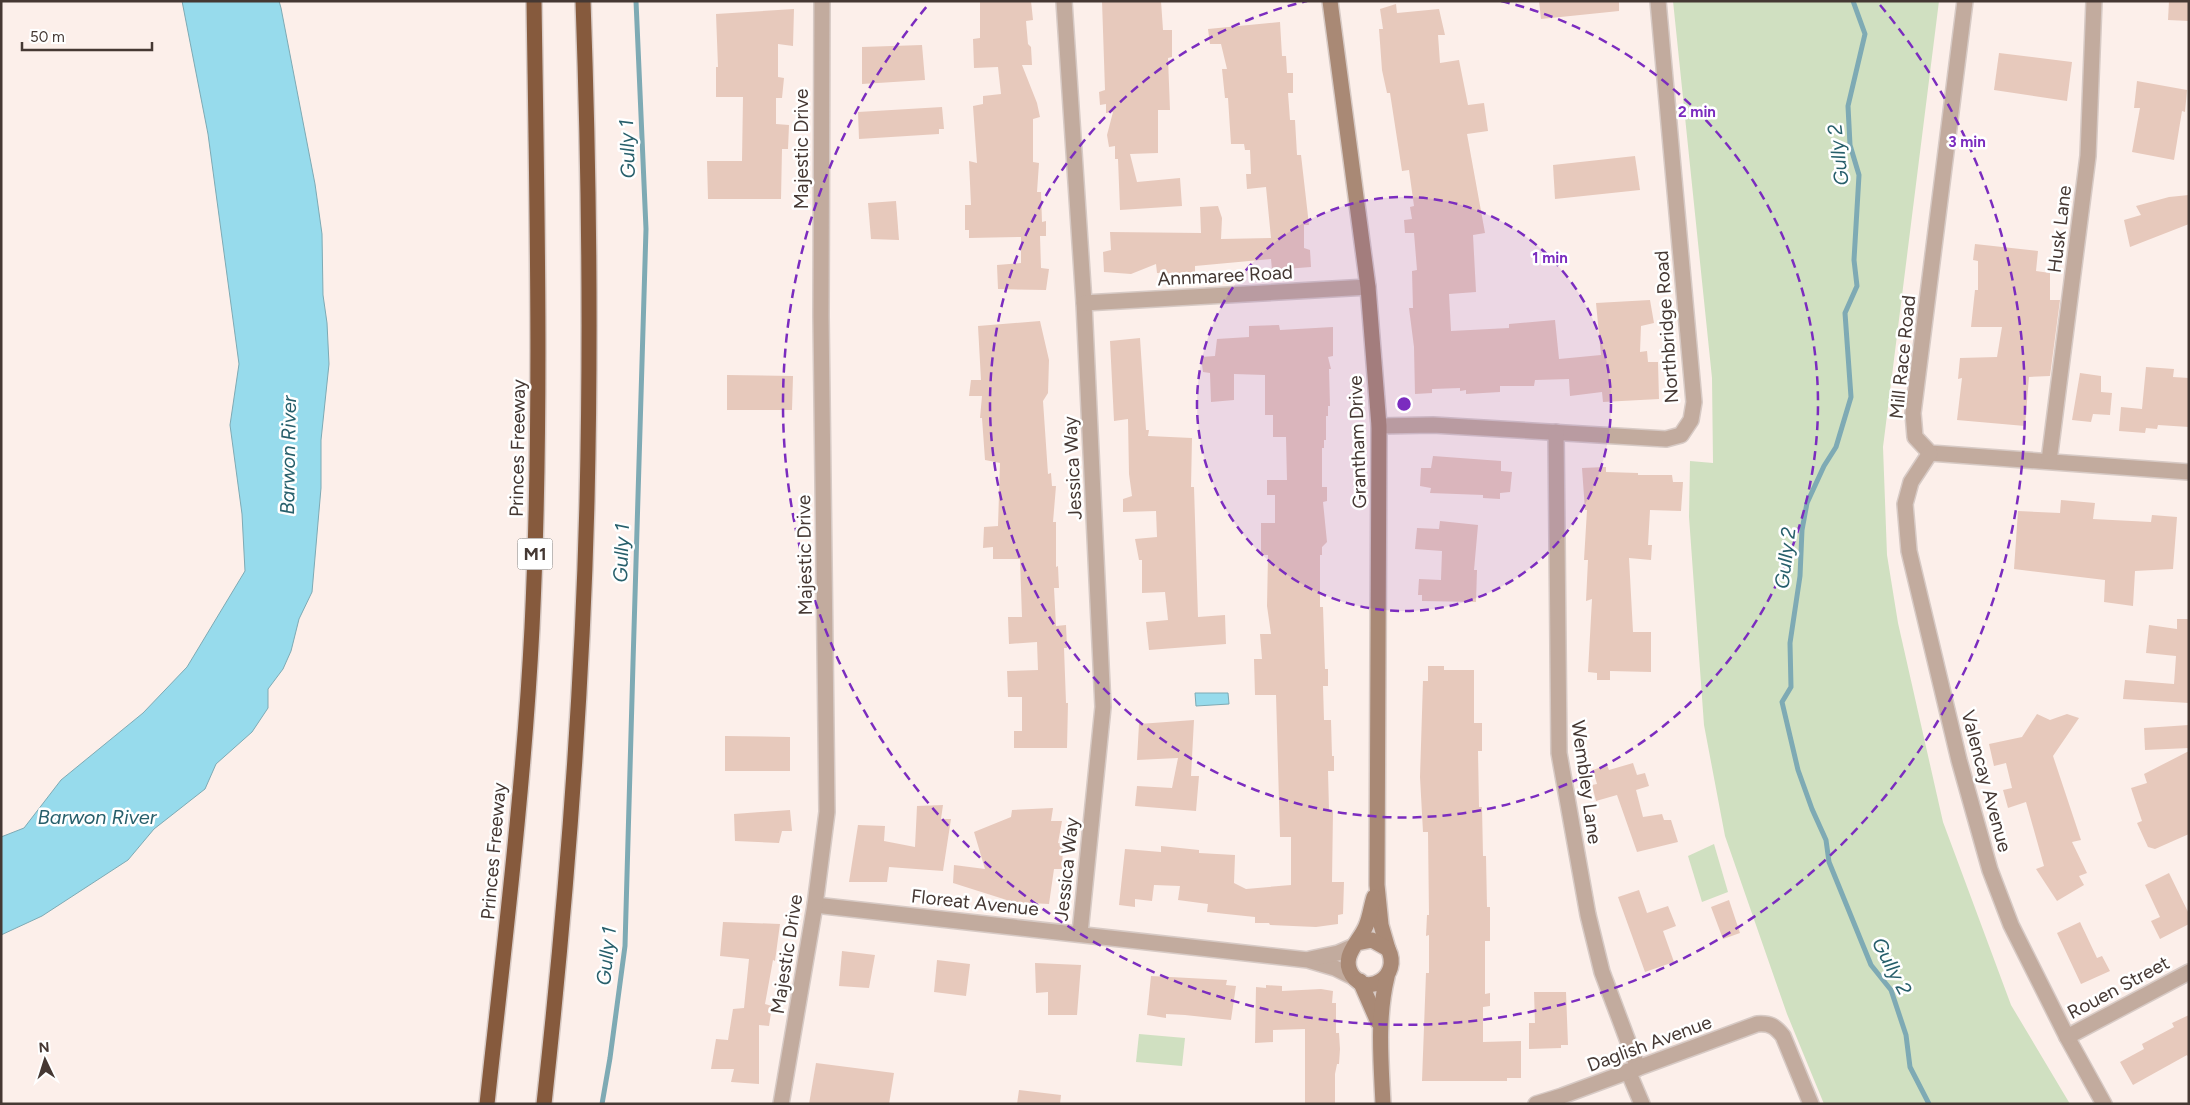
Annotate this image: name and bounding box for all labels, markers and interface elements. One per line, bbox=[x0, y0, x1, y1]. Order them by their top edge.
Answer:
scale bar bbox=[22, 20, 152, 52]
text: 50 m bbox=[30, 28, 65, 46]
street label: Majestic Drive bbox=[790, 89, 813, 209]
text: 2 min bbox=[1678, 103, 1716, 121]
water label: Gully 1 bbox=[614, 119, 640, 179]
water label: Gully 2 bbox=[1822, 123, 1854, 187]
text: 3 min bbox=[1948, 133, 1986, 151]
street label: Husk Lane bbox=[2043, 184, 2076, 274]
text: 1 min bbox=[1532, 249, 1568, 267]
street label: Northbridge Road bbox=[1650, 250, 1683, 404]
street label: Annmaree Road bbox=[1157, 260, 1293, 291]
street label: Mill Race Road bbox=[1885, 294, 1920, 420]
street label: Grantham Drive bbox=[1344, 375, 1371, 509]
street label: Princes Freeway bbox=[505, 379, 530, 517]
water label: Barwon River bbox=[275, 394, 301, 515]
centre of rings bbox=[1395, 395, 1413, 413]
street label: Jessica Way bbox=[1058, 415, 1087, 520]
street label: Majestic Drive bbox=[792, 494, 817, 615]
water label: Gully 1 bbox=[608, 523, 634, 583]
water label: Gully 2 bbox=[1769, 526, 1801, 590]
road number: M1 bbox=[518, 538, 552, 570]
street label: Valencay Avenue bbox=[1957, 708, 2017, 855]
street label: Wembley Lane bbox=[1566, 719, 1607, 845]
street label: Princes Freeway bbox=[476, 781, 511, 921]
water label: Barwon River bbox=[37, 805, 158, 829]
street label: Jessica Way bbox=[1050, 816, 1083, 922]
street label: Floreat Avenue bbox=[910, 884, 1040, 921]
street label: Majestic Drive bbox=[766, 893, 807, 1015]
water label: Gully 1 bbox=[591, 925, 621, 987]
water label: Gully 2 bbox=[1867, 933, 1917, 999]
street label: Rouen Street bbox=[2063, 951, 2173, 1024]
street label: Daglish Avenue bbox=[1584, 1010, 1715, 1077]
north arrow bbox=[20, 1035, 70, 1085]
text: N bbox=[38, 1039, 50, 1056]

